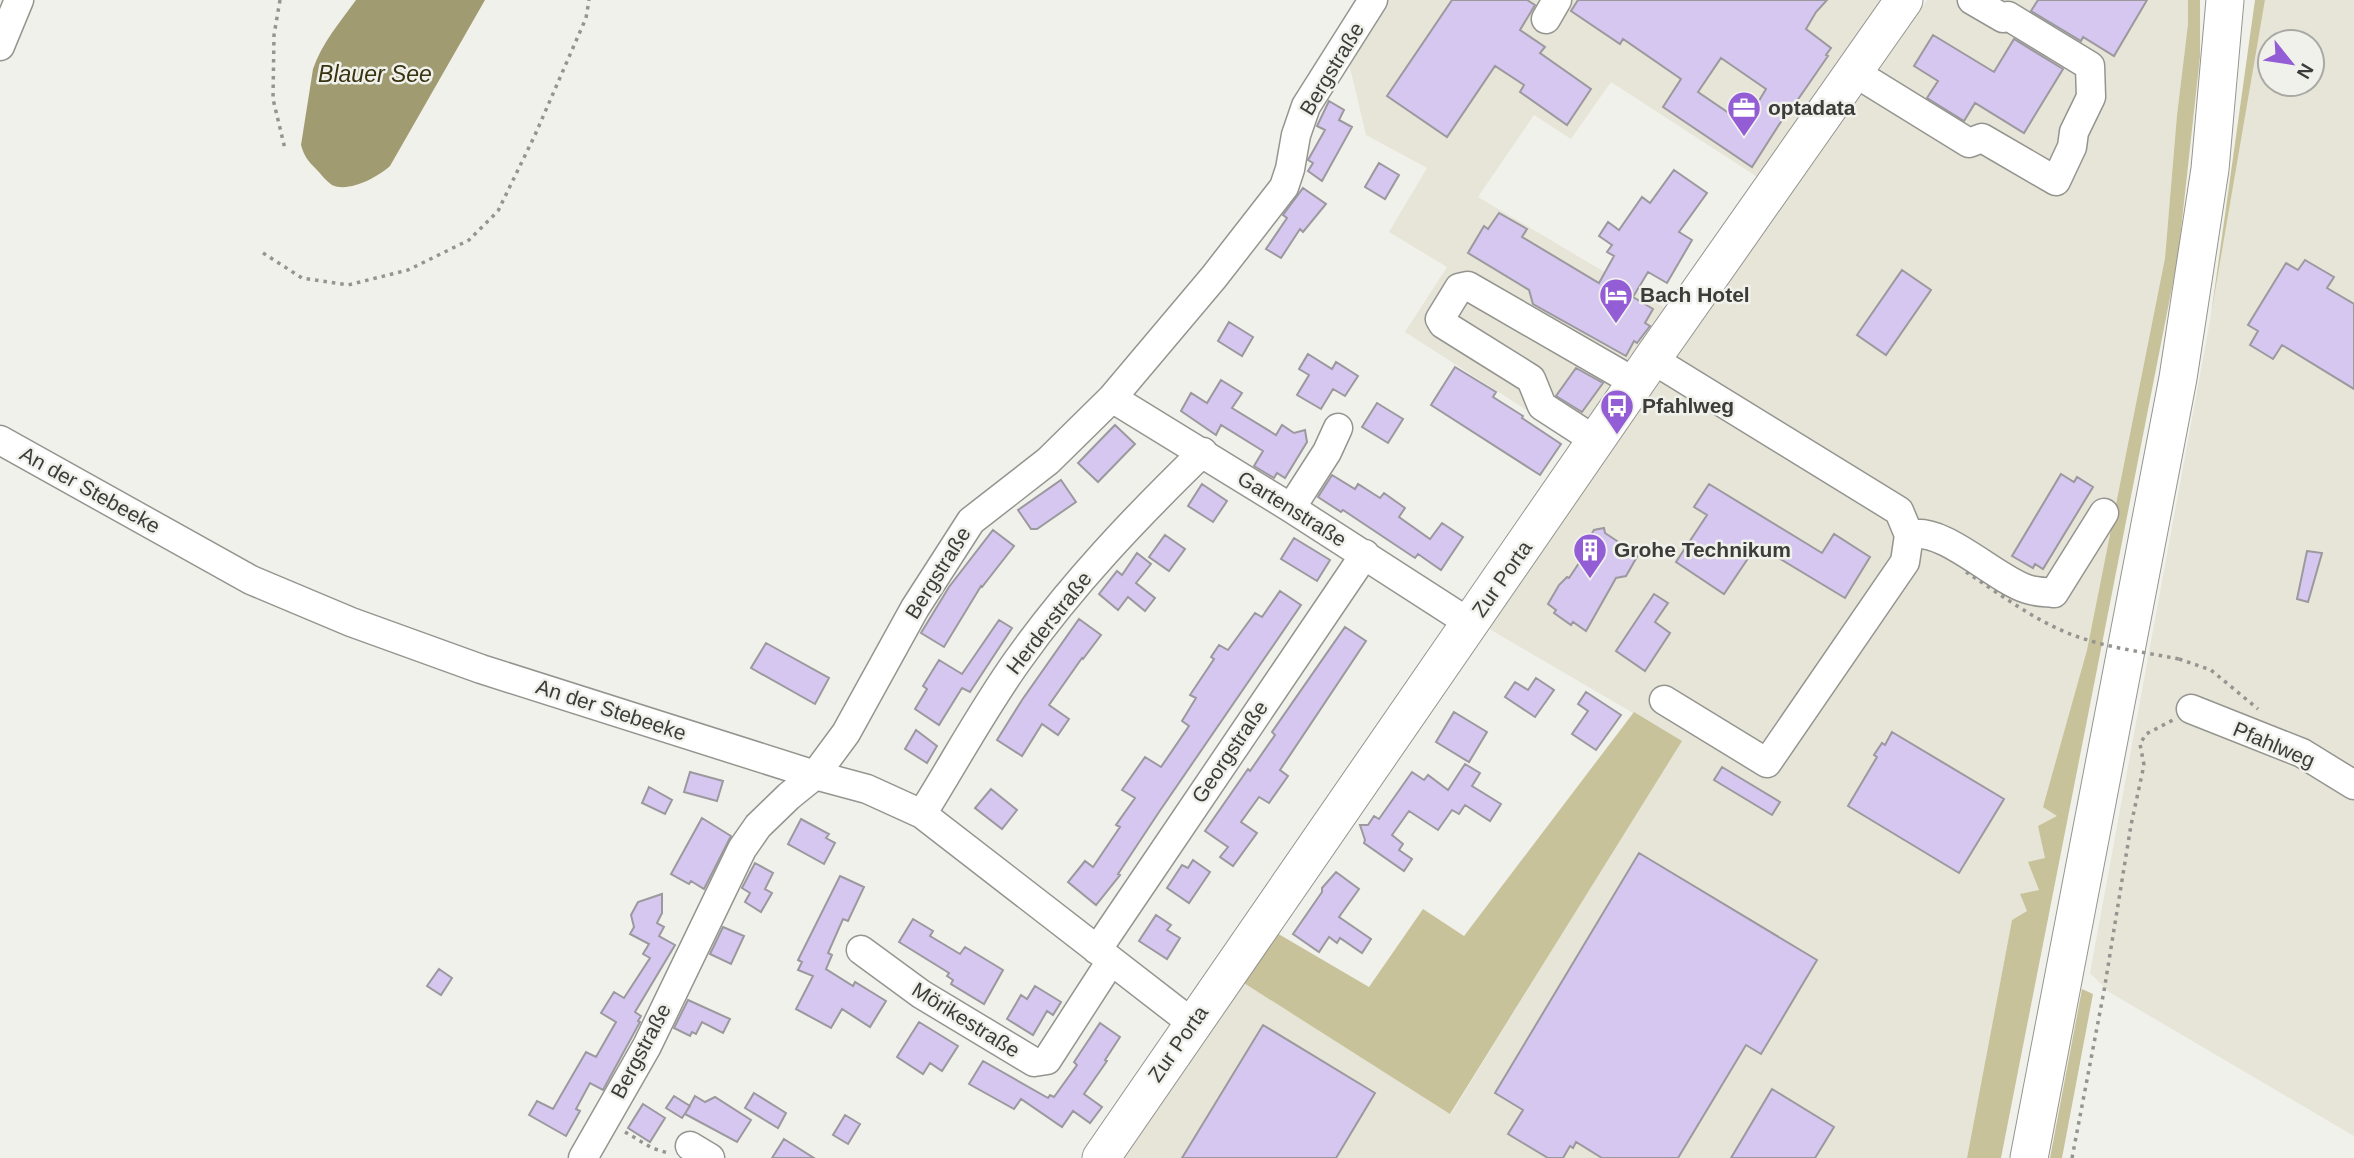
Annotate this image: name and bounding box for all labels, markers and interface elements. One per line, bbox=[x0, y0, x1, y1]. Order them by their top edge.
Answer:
street label: Bergstraße bbox=[1295, 18, 1368, 119]
north arrow bbox=[2256, 28, 2326, 98]
text: N bbox=[2293, 60, 2318, 82]
water label: Blauer See bbox=[318, 61, 432, 87]
office icon: optadata bbox=[1725, 89, 1763, 138]
place label: optadata bbox=[1768, 96, 1856, 119]
hotel icon: Bach Hotel bbox=[1597, 276, 1635, 325]
place label: Bach Hotel bbox=[1640, 283, 1750, 306]
bus stop icon: Pfahlweg bbox=[1598, 387, 1636, 436]
place label: Pfahlweg bbox=[1642, 394, 1734, 417]
street label: An der Stebeeke bbox=[16, 442, 164, 538]
street label: Gartenstraße bbox=[1234, 466, 1351, 551]
street label: Bergstraße bbox=[900, 523, 975, 623]
building icon: Grohe Technikum bbox=[1571, 531, 1609, 580]
street label: Zur Porta bbox=[1467, 536, 1536, 621]
place label: Grohe Technikum bbox=[1614, 538, 1791, 561]
street label: Herderstraße bbox=[1001, 567, 1096, 679]
street label: An der Stebeeke bbox=[533, 674, 689, 745]
street label: Georgstraße bbox=[1187, 696, 1272, 807]
street label: Pfahlweg bbox=[2230, 717, 2318, 772]
street label: Mörikestraße bbox=[908, 977, 1024, 1062]
street label: Bergstraße bbox=[606, 1000, 675, 1102]
street label: Zur Porta bbox=[1143, 1001, 1212, 1086]

